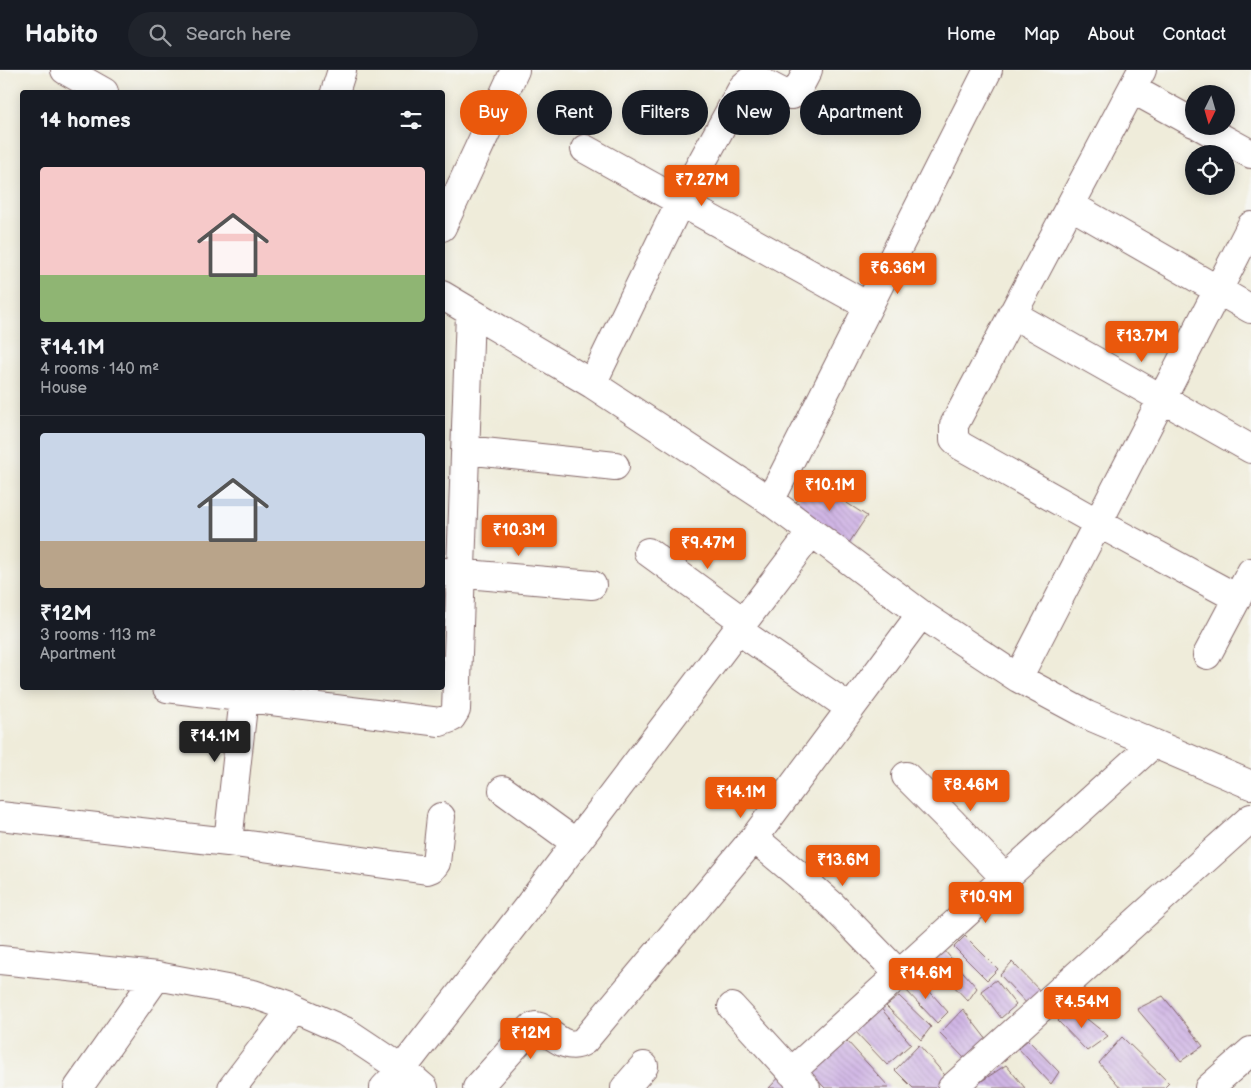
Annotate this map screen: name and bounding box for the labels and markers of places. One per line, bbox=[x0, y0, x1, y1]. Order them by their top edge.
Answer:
pin: ₹7.27M bbox=[661, 164, 743, 207]
pin: ₹6.36M bbox=[857, 252, 939, 295]
pin: ₹13.7M bbox=[1101, 320, 1183, 363]
pin: ₹10.1M bbox=[789, 470, 871, 512]
pin: ₹10.3M bbox=[478, 514, 560, 557]
pin: ₹9.47M bbox=[667, 528, 749, 570]
pin: ₹14.1M bbox=[174, 720, 256, 763]
pin: ₹8.46M bbox=[930, 770, 1012, 812]
pin: ₹14.1M bbox=[700, 776, 782, 819]
pin: ₹13.6M bbox=[802, 844, 884, 887]
pin: ₹10.9M bbox=[945, 882, 1027, 924]
pin: ₹14.6M bbox=[885, 958, 967, 1000]
pin: ₹4.54M bbox=[1041, 986, 1123, 1029]
pin: ₹12M bbox=[501, 1018, 561, 1060]

